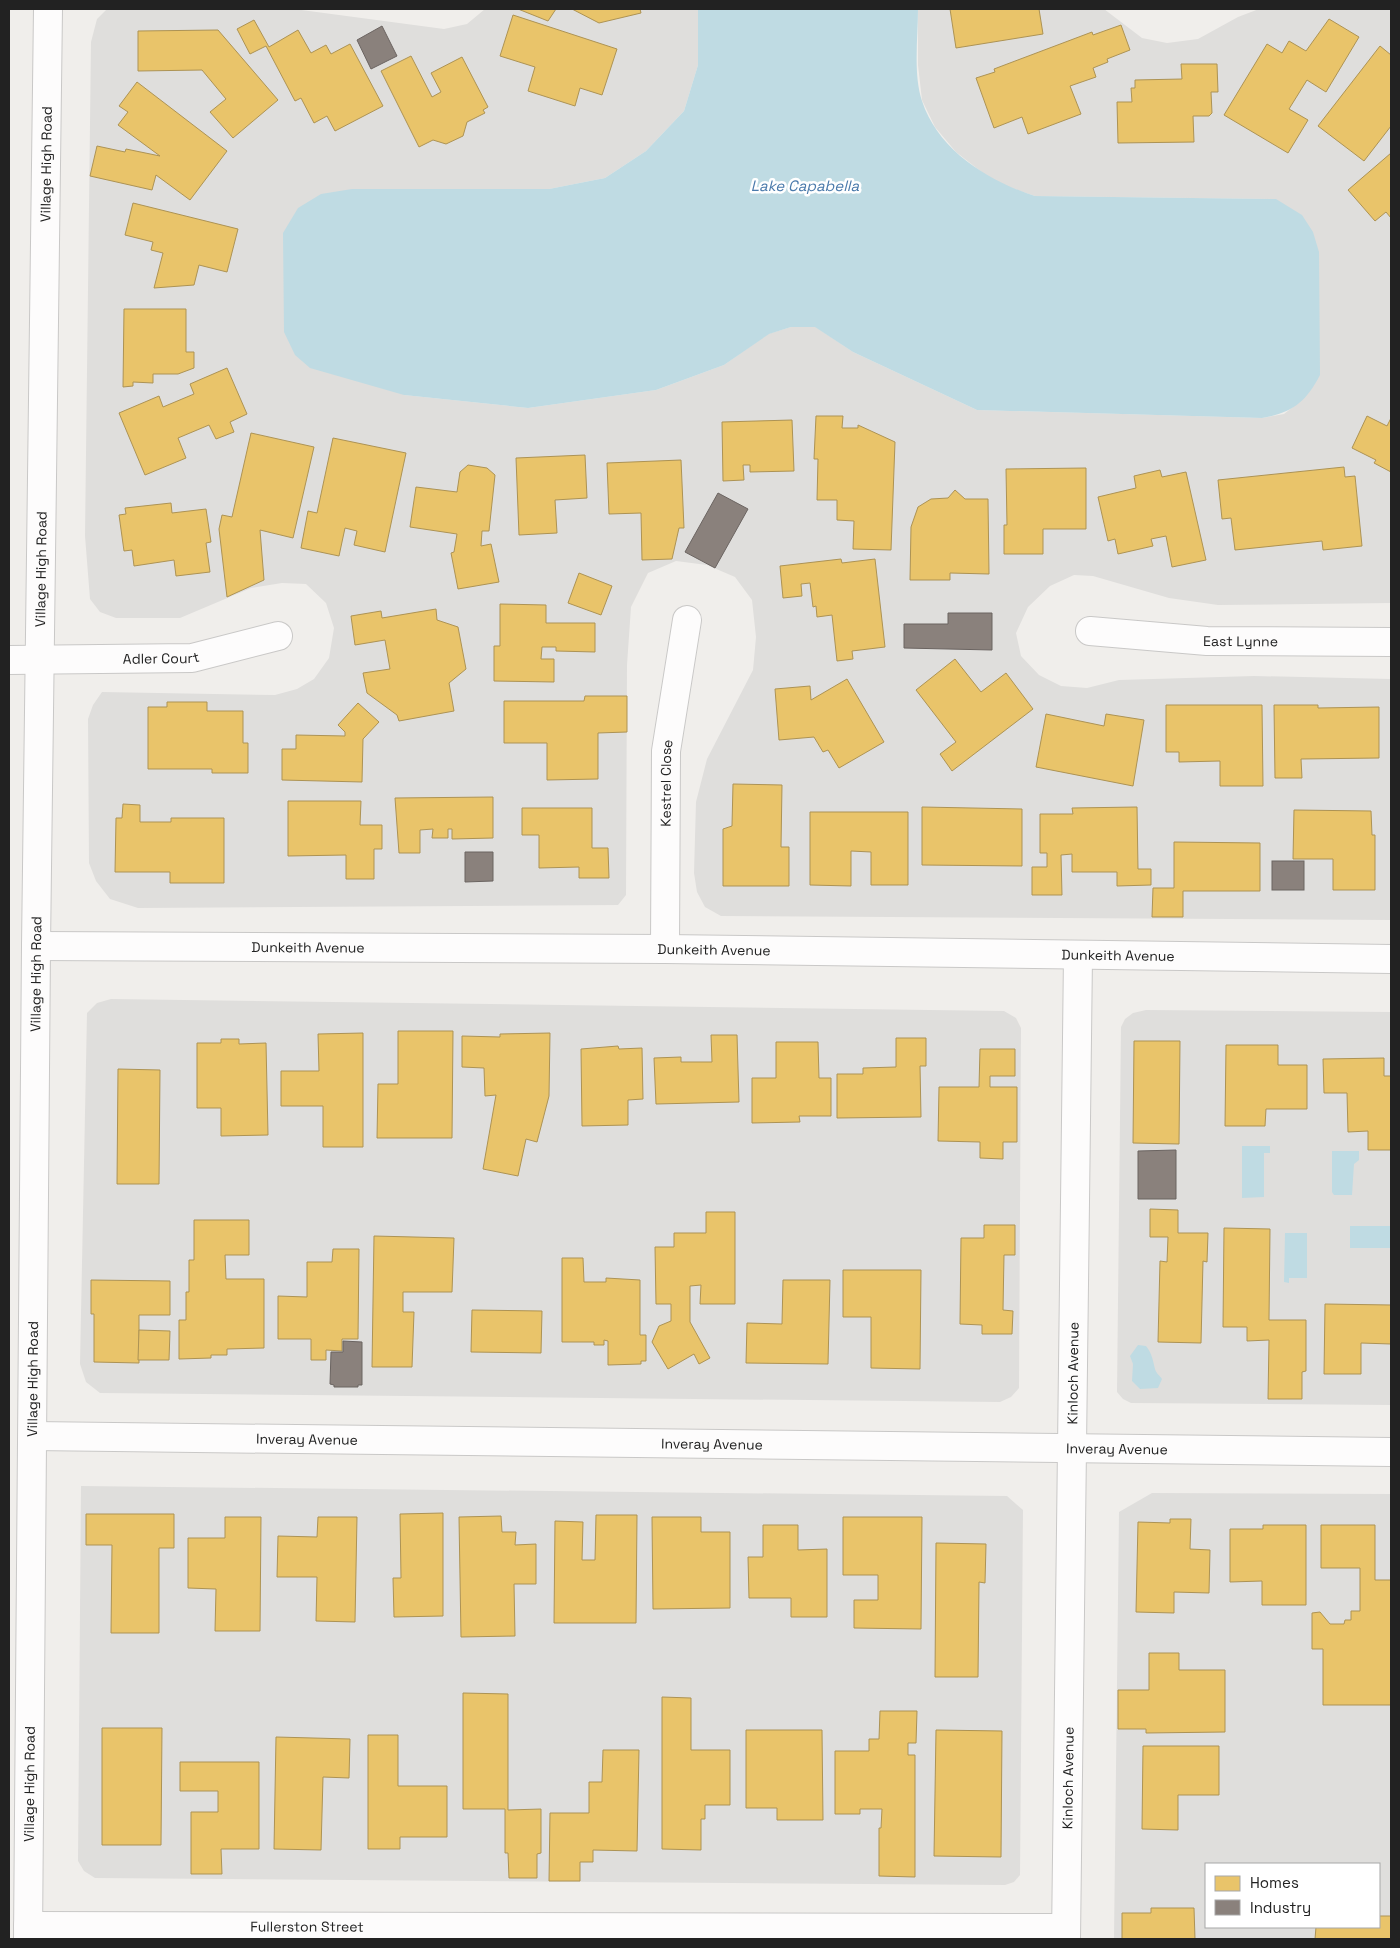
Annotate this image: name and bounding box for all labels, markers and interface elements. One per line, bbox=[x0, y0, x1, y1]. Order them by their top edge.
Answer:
street label: Village High Road bbox=[36, 106, 56, 222]
water label: Lake Capabella bbox=[751, 176, 860, 195]
street label: Village High Road bbox=[31, 511, 51, 627]
street label: East Lynne bbox=[1203, 632, 1278, 650]
street label: Adler Court bbox=[123, 647, 201, 668]
street label: Kestrel Close bbox=[657, 738, 677, 827]
street label: Village High Road bbox=[26, 916, 45, 1032]
street label: Dunkeith Avenue bbox=[251, 938, 365, 957]
street label: Dunkeith Avenue bbox=[657, 940, 771, 959]
street label: Dunkeith Avenue bbox=[1061, 945, 1175, 965]
street label: Village High Road bbox=[23, 1321, 42, 1437]
street label: Kinloch Avenue bbox=[1063, 1322, 1083, 1424]
street label: Inveray Avenue bbox=[256, 1430, 358, 1449]
street label: Inveray Avenue bbox=[661, 1434, 763, 1454]
street label: Inveray Avenue bbox=[1066, 1439, 1168, 1458]
street label: Village High Road bbox=[20, 1726, 39, 1842]
street label: Kinloch Avenue bbox=[1058, 1727, 1078, 1829]
legend bbox=[1205, 1863, 1380, 1928]
text: Homes bbox=[1250, 1873, 1299, 1892]
text: Industry bbox=[1250, 1898, 1311, 1917]
street label: Fullerston Street bbox=[250, 1917, 364, 1936]

